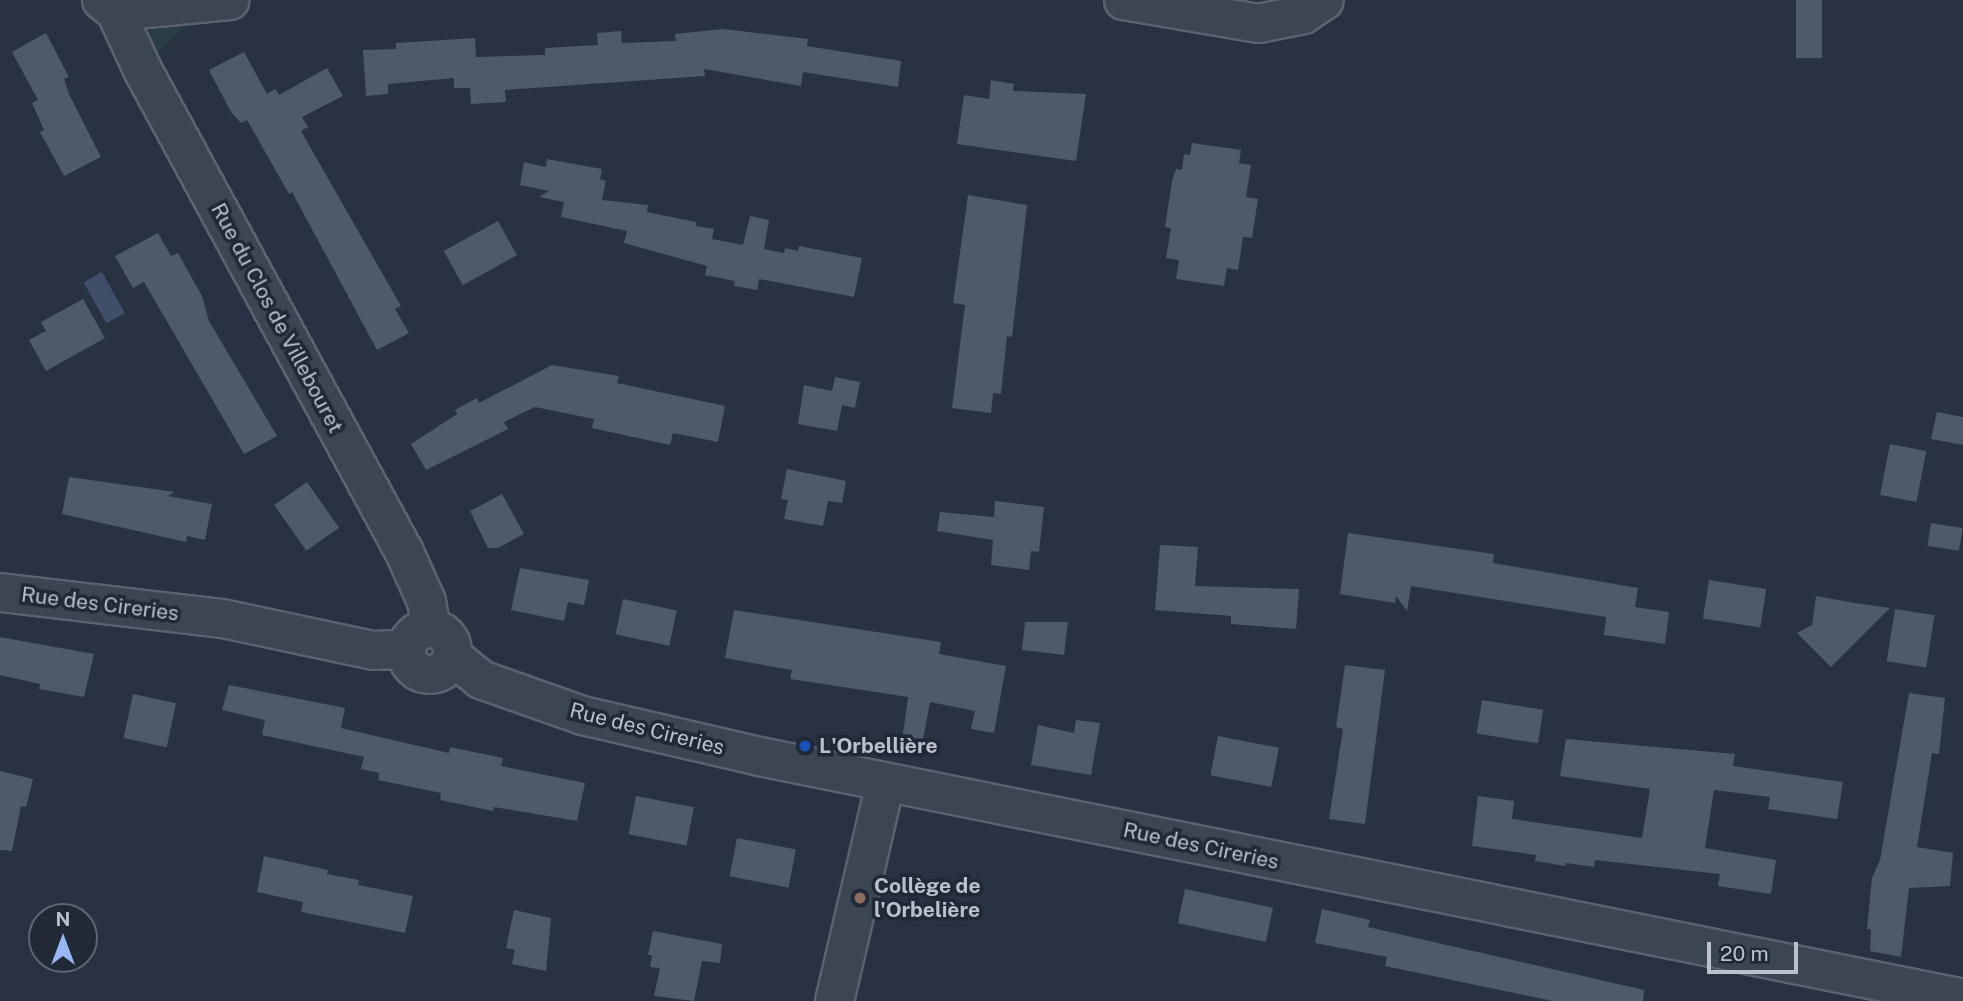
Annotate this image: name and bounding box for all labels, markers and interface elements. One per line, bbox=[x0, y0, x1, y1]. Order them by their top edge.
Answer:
street label: Rue du Clos de Villebouret bbox=[205, 198, 349, 438]
street label: Rue des Cireries bbox=[20, 582, 180, 626]
street label: Rue des Cireries bbox=[567, 698, 727, 760]
place label: L'Orbellière bbox=[819, 733, 938, 759]
marker: L'Orbellière bbox=[797, 738, 813, 754]
street label: Rue des Cireries bbox=[1121, 817, 1281, 875]
place label: Collège de l'Orbelière bbox=[874, 873, 981, 923]
marker: Collège de l'Orbelière bbox=[852, 890, 868, 906]
north arrow bbox=[28, 903, 98, 973]
text: N bbox=[56, 908, 70, 930]
scale bar bbox=[1711, 928, 1802, 972]
text: 20 m bbox=[1720, 941, 1769, 966]

